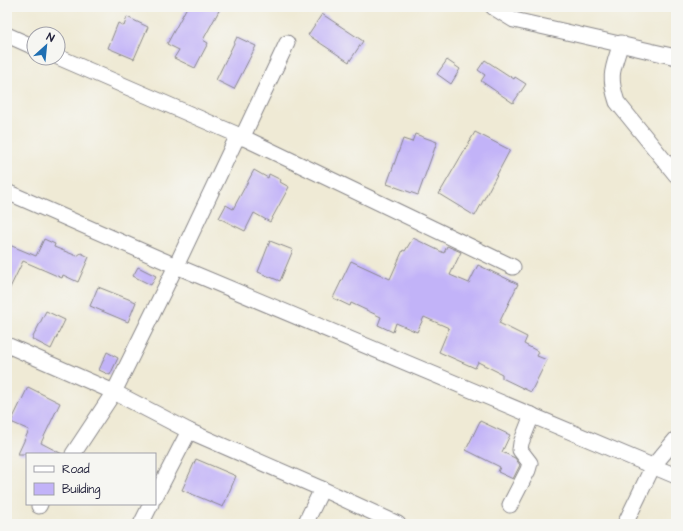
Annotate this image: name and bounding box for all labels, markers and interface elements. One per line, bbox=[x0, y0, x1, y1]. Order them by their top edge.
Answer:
north arrow bbox=[26, 26, 66, 66]
text: N bbox=[44, 29, 57, 46]
legend bbox=[26, 453, 156, 505]
text: Road bbox=[62, 461, 90, 478]
text: Building bbox=[62, 481, 100, 499]

